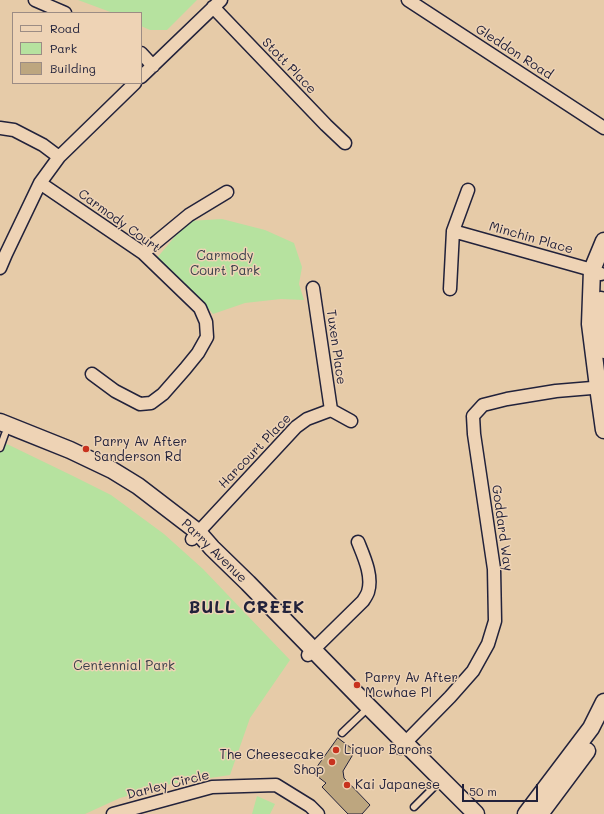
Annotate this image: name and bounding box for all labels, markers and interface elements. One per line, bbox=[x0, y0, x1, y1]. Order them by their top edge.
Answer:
legend bbox=[12, 12, 142, 84]
text: Road bbox=[50, 20, 80, 36]
street label: Gleddon Road bbox=[472, 21, 556, 83]
street label: Stott Place bbox=[259, 35, 319, 97]
text: Park bbox=[50, 40, 77, 56]
text: Building bbox=[50, 60, 96, 76]
street label: Carmody Court bbox=[75, 186, 163, 256]
street label: Minchin Place bbox=[487, 219, 575, 257]
park label: Carmody Court Park bbox=[190, 248, 260, 279]
street label: Tuxen Place bbox=[323, 309, 349, 385]
street label: Harcourt Place bbox=[215, 410, 295, 492]
place label: Parry Av After Sanderson Rd bbox=[94, 434, 187, 465]
marker: Parry Av After Sanderson Rd bbox=[81, 444, 91, 454]
street label: Goddard Way bbox=[488, 484, 516, 572]
street label: Parry Avenue bbox=[178, 516, 250, 586]
district label: BULL CREEK bbox=[189, 598, 305, 618]
park label: Centennial Park bbox=[73, 658, 175, 674]
place label: Parry Av After Mcwhae Pl bbox=[365, 670, 458, 701]
marker: Parry Av After Mcwhae Pl bbox=[352, 680, 362, 690]
place label: Liquor Barons bbox=[344, 742, 433, 758]
marker: Liquor Barons bbox=[331, 745, 341, 755]
place label: The Cheesecake Shop bbox=[219, 747, 324, 778]
marker: The Cheesecake Shop bbox=[327, 757, 337, 767]
street label: Darley Circle bbox=[125, 767, 211, 803]
scale bar bbox=[464, 776, 540, 802]
place label: Kai Japanese bbox=[355, 777, 440, 793]
marker: Kai Japanese bbox=[342, 780, 352, 790]
text: 50 m bbox=[469, 783, 497, 799]

